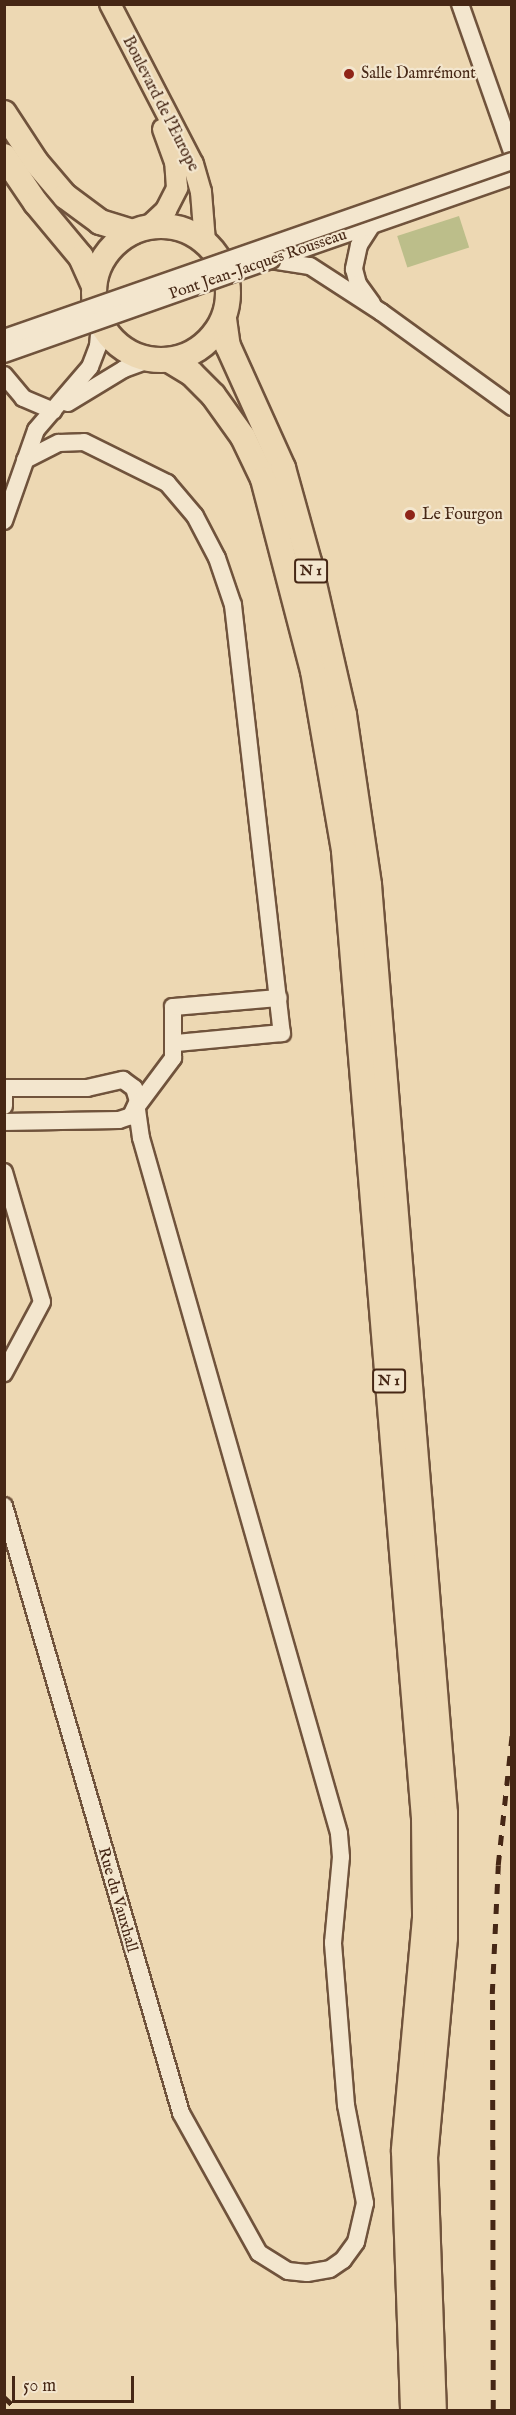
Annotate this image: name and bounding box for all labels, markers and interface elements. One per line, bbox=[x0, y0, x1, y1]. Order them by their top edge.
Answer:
street label: Boulevard de l'Europe bbox=[118, 33, 202, 175]
place label: Salle Damrémont bbox=[361, 64, 476, 84]
marker: Salle Damrémont bbox=[342, 67, 356, 81]
street label: Pont Jean-Jacques Rousseau bbox=[167, 226, 349, 304]
place label: Le Fourgon bbox=[422, 505, 503, 525]
marker: Le Fourgon bbox=[403, 508, 417, 522]
road number: N 1 bbox=[293, 559, 329, 583]
road number: N 1 bbox=[371, 1369, 407, 1393]
street label: Rue du Vauxhall bbox=[93, 1845, 141, 1955]
scale bar bbox=[15, 2364, 136, 2402]
text: 50 m bbox=[23, 2375, 56, 2398]

